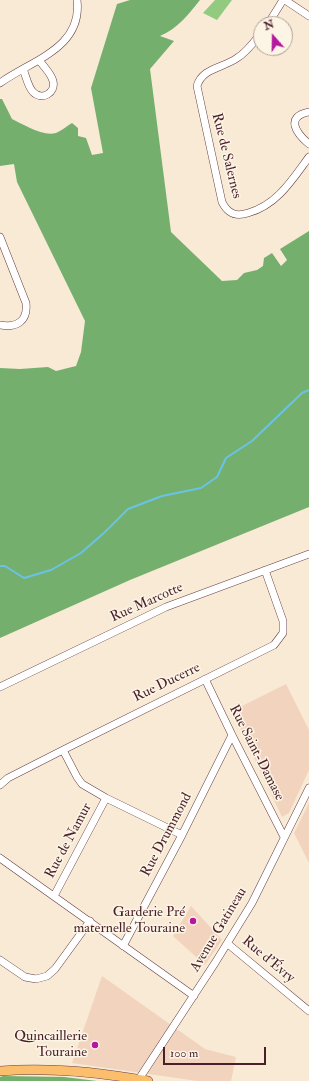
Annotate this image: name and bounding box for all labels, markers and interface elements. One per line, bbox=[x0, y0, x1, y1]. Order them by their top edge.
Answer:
north arrow bbox=[253, 16, 293, 56]
text: N bbox=[262, 17, 276, 33]
street label: Rue de Salernes bbox=[207, 111, 245, 201]
street label: Rue Marcotte bbox=[108, 580, 186, 626]
street label: Rue Ducerre bbox=[131, 660, 203, 706]
street label: Rue Saint-Damase bbox=[225, 702, 287, 804]
street label: Rue Drummond bbox=[138, 790, 196, 880]
street label: Rue de Namur bbox=[42, 801, 96, 881]
street label: Avenue Gatineau bbox=[187, 885, 251, 975]
place label: Garderie Pré maternelle Touraine bbox=[73, 905, 185, 938]
marker: Garderie Pré maternelle Touraine bbox=[188, 916, 198, 926]
street label: Rue d'Évry bbox=[238, 933, 298, 987]
place label: Quincaillerie Touraine bbox=[14, 1029, 87, 1062]
scale bar bbox=[165, 1039, 268, 1065]
marker: Quincaillerie Touraine bbox=[90, 1040, 100, 1050]
text: 100 m bbox=[170, 1046, 198, 1061]

